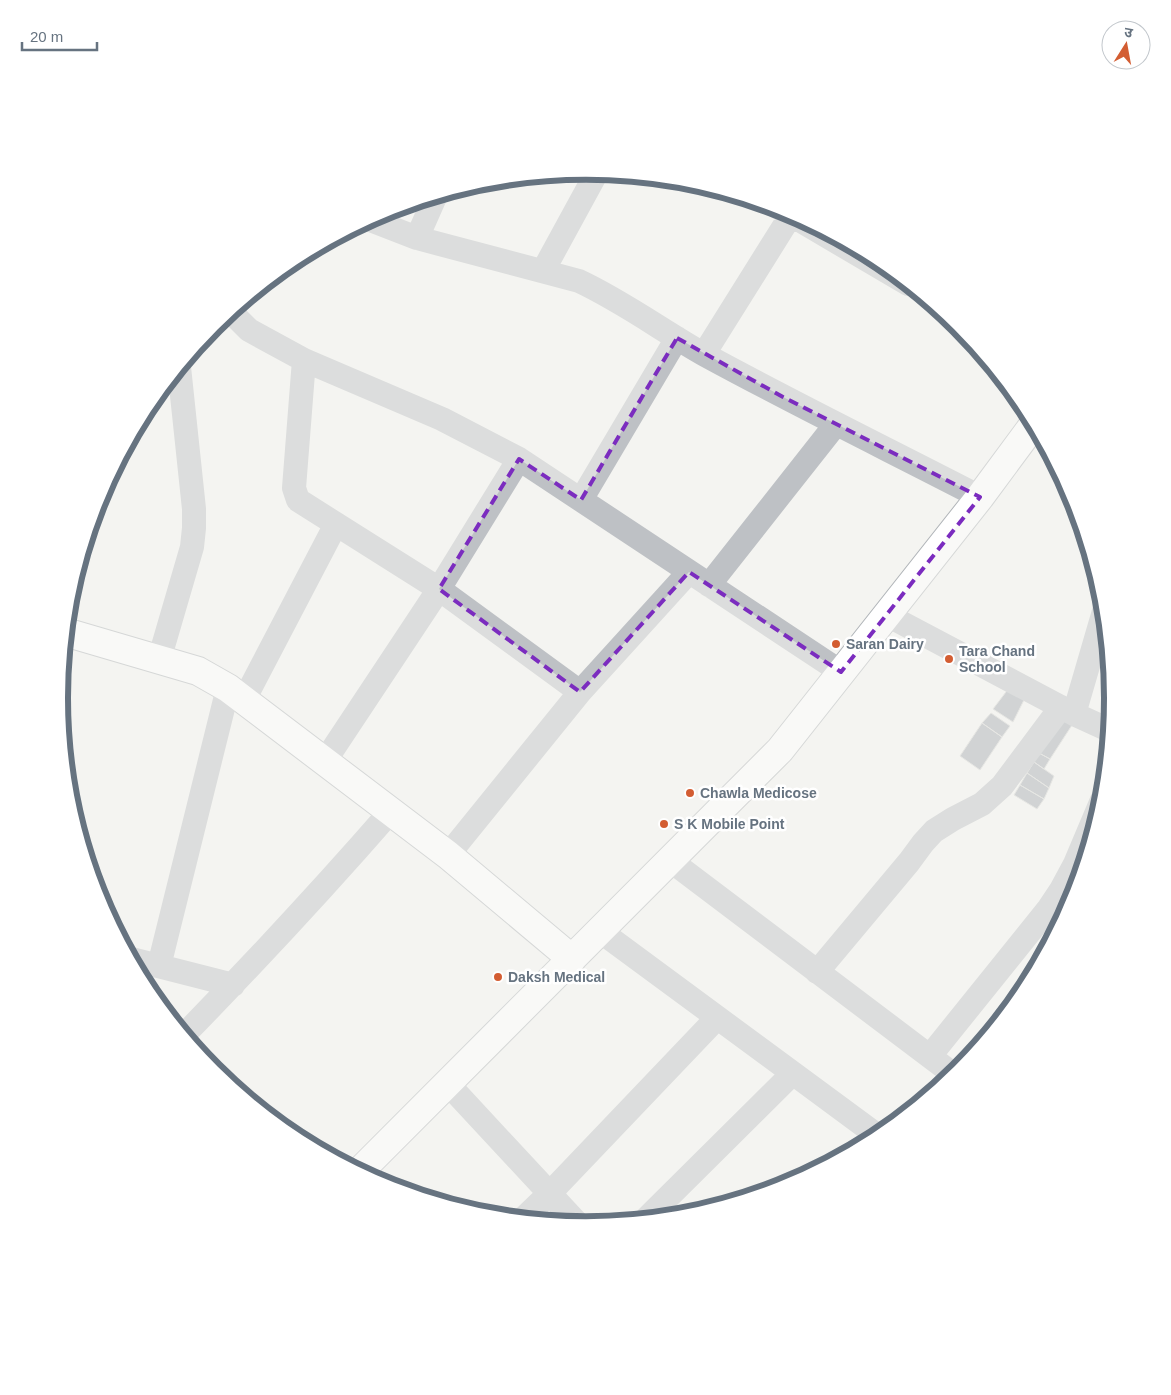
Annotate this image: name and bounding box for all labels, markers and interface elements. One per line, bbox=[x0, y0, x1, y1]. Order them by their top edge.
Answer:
scale bar bbox=[22, 20, 98, 52]
north arrow bbox=[1101, 20, 1151, 70]
text: उ bbox=[1123, 24, 1135, 41]
text: 20 m bbox=[30, 28, 63, 45]
place label: Saran Dairy bbox=[846, 636, 924, 652]
marker: Saran Dairy bbox=[830, 638, 842, 650]
place label: Tara Chand School bbox=[959, 643, 1035, 675]
marker: Tara Chand School bbox=[943, 653, 955, 665]
place label: Chawla Medicose bbox=[700, 785, 817, 801]
marker: Chawla Medicose bbox=[684, 787, 696, 799]
place label: S K Mobile Point bbox=[674, 816, 785, 832]
marker: S K Mobile Point bbox=[658, 818, 670, 830]
place label: Daksh Medical bbox=[508, 969, 605, 985]
marker: Daksh Medical bbox=[492, 971, 504, 983]

